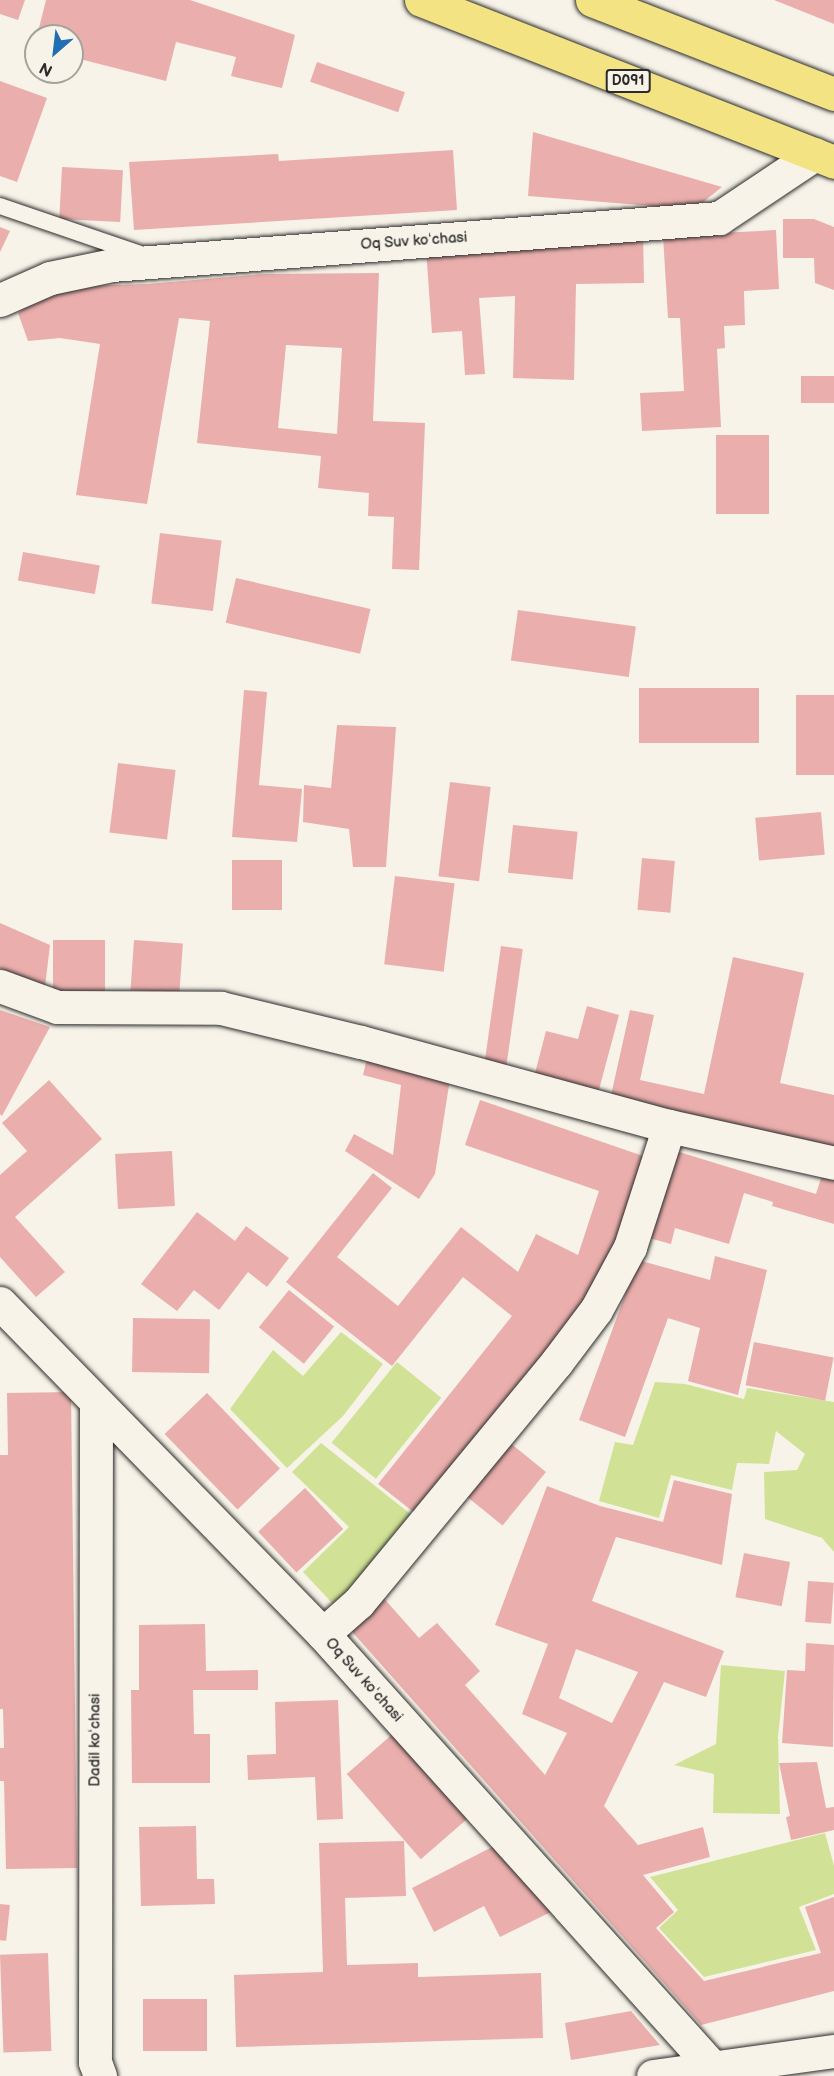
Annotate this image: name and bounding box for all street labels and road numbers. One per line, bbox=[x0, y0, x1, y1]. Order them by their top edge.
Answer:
road number: D091 bbox=[606, 70, 650, 92]
street label: Oq Suv koʻchasi bbox=[360, 228, 468, 254]
street label: Oq Suv koʻchasi bbox=[321, 1634, 407, 1726]
street label: Dadil koʻchasi bbox=[86, 1693, 104, 1787]

